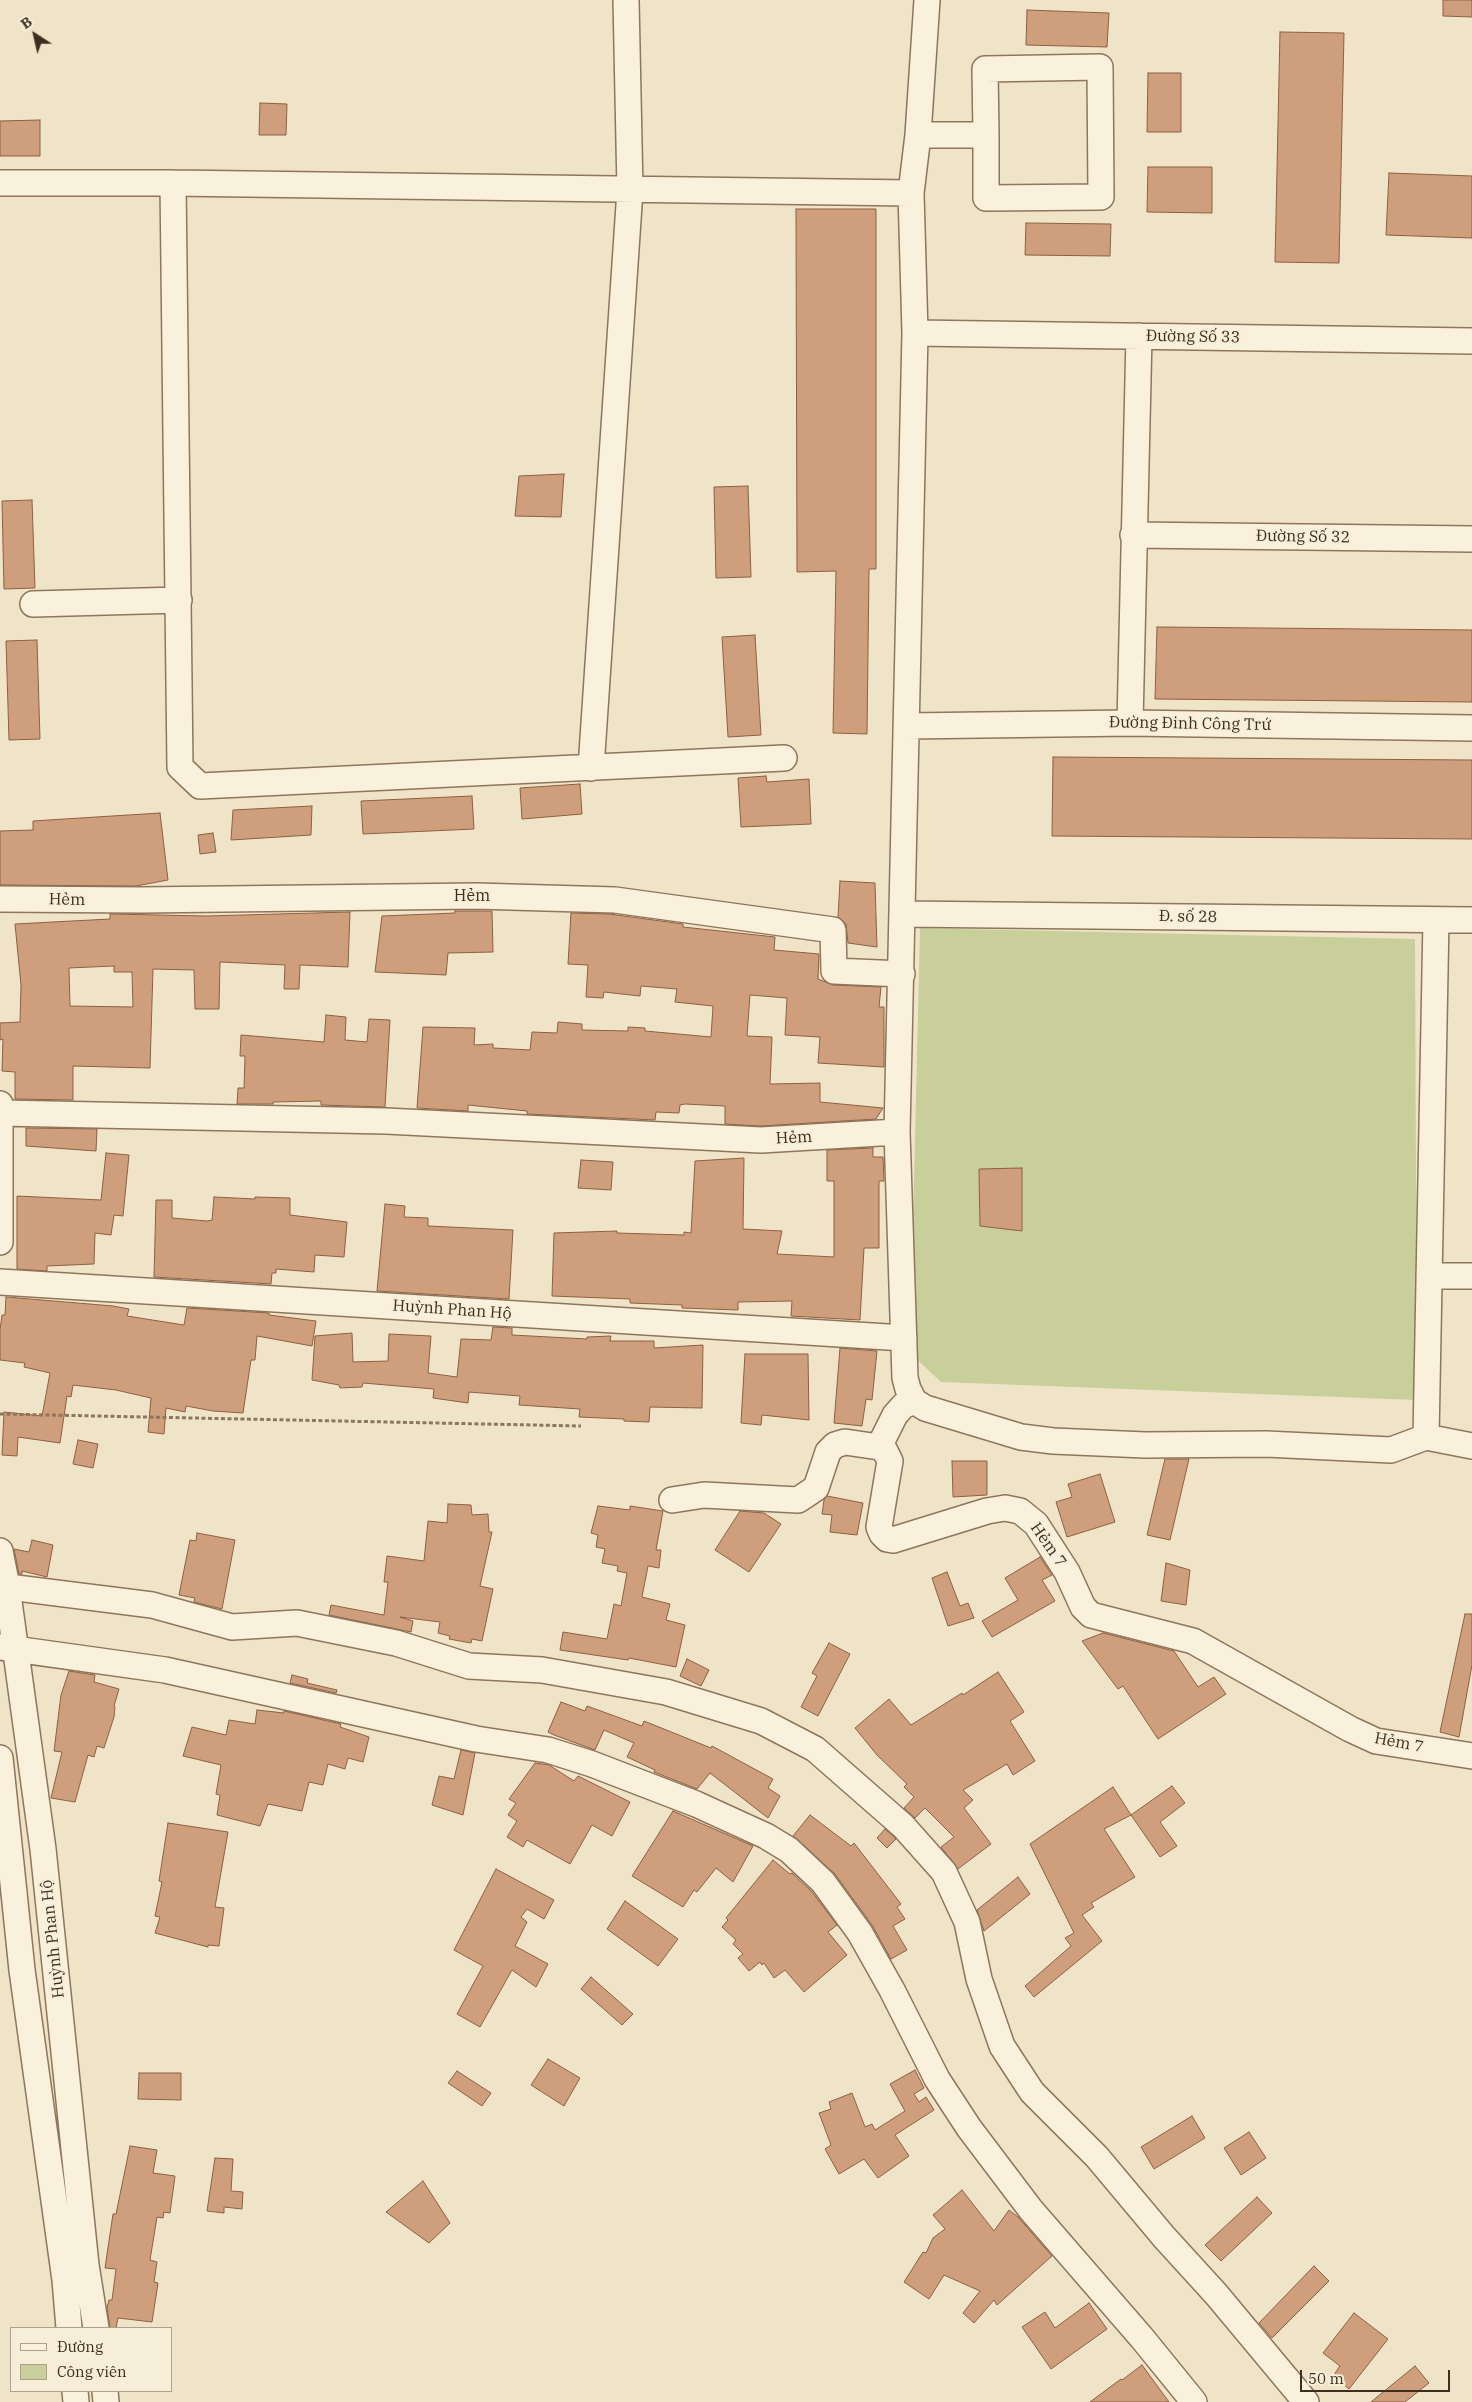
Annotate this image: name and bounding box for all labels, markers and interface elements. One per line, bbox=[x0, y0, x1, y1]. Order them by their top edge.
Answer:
north arrow bbox=[10, 10, 60, 60]
text: B bbox=[17, 13, 36, 33]
street label: Đường Số 33 bbox=[1146, 327, 1240, 347]
street label: Đường Số 32 bbox=[1256, 527, 1350, 547]
street label: Đường Đinh Công Trứ bbox=[1109, 713, 1271, 735]
street label: Hẻm bbox=[454, 886, 490, 906]
street label: Hẻm bbox=[49, 890, 85, 910]
street label: Đ. số 28 bbox=[1159, 907, 1217, 927]
street label: Hẻm bbox=[775, 1127, 813, 1149]
street label: Huỳnh Phan Hộ bbox=[392, 1296, 512, 1324]
street label: Hẻm 7 bbox=[1026, 1519, 1070, 1571]
street label: Hẻm 7 bbox=[1373, 1729, 1425, 1757]
street label: Huỳnh Phan Hộ bbox=[37, 1879, 69, 1999]
legend bbox=[10, 2327, 172, 2392]
text: Đường bbox=[57, 2337, 103, 2356]
scale bar bbox=[1302, 2360, 1452, 2392]
text: Công viên bbox=[57, 2362, 127, 2381]
text: 50 m bbox=[1308, 2369, 1344, 2388]

